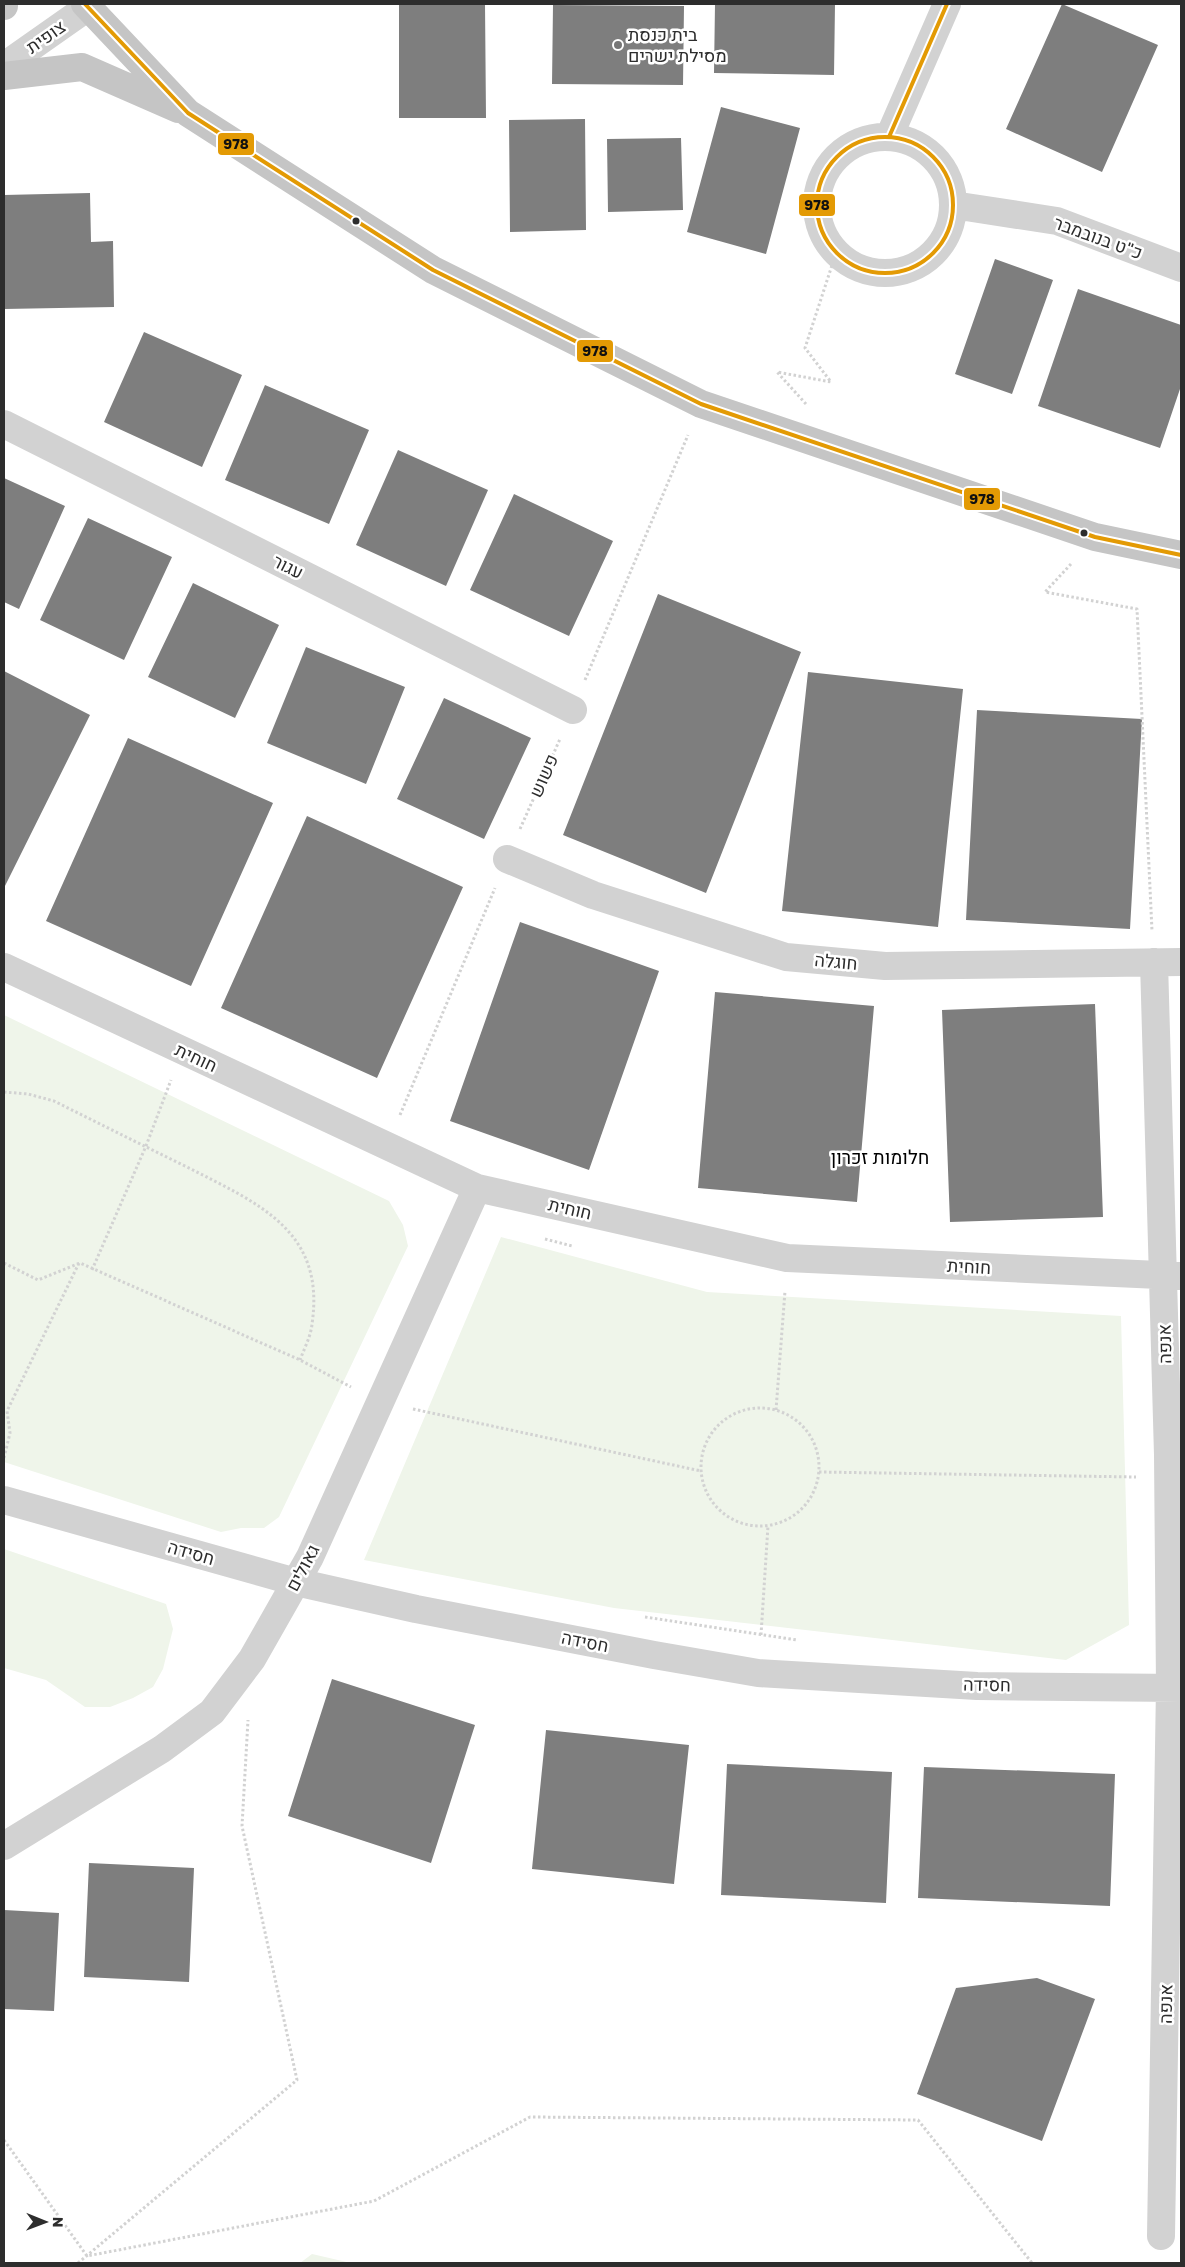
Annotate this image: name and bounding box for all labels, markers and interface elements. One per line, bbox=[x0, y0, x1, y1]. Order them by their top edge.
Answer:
street label: צופית bbox=[21, 15, 70, 58]
place label: בית כנסת מסילת ישרים bbox=[628, 23, 727, 66]
marker: בית כנסת מסילת ישרים bbox=[612, 39, 624, 51]
line badge: 978 bbox=[217, 132, 255, 156]
text: 978 bbox=[223, 135, 249, 152]
line badge: 978 bbox=[798, 193, 836, 217]
text: 978 bbox=[804, 196, 830, 213]
street label: כ"ט בנובמבר bbox=[1051, 211, 1146, 263]
unlabelled marker bbox=[351, 216, 361, 226]
line badge: 978 bbox=[576, 339, 614, 363]
text: 978 bbox=[582, 342, 608, 359]
line badge: 978 bbox=[963, 487, 1001, 511]
text: 978 bbox=[969, 490, 995, 507]
unlabelled marker bbox=[1079, 528, 1089, 538]
street label: עגור bbox=[269, 549, 307, 583]
street label: פשוש bbox=[524, 750, 562, 801]
street label: חוגלה bbox=[814, 948, 858, 974]
street label: חוחית bbox=[172, 1038, 221, 1076]
district label: חלומות זכרון bbox=[831, 1145, 929, 1168]
street label: חוחית bbox=[546, 1192, 594, 1224]
street label: חוחית bbox=[947, 1254, 992, 1278]
street label: אנפה bbox=[1153, 1324, 1175, 1364]
street label: חסידה bbox=[165, 1535, 217, 1569]
street label: גאולים bbox=[281, 1540, 324, 1595]
street label: חסידה bbox=[560, 1626, 611, 1656]
street label: חסידה bbox=[963, 1673, 1011, 1695]
street label: אנפה bbox=[1154, 1984, 1176, 2024]
north arrow bbox=[20, 2197, 70, 2247]
text: N bbox=[50, 2217, 67, 2228]

